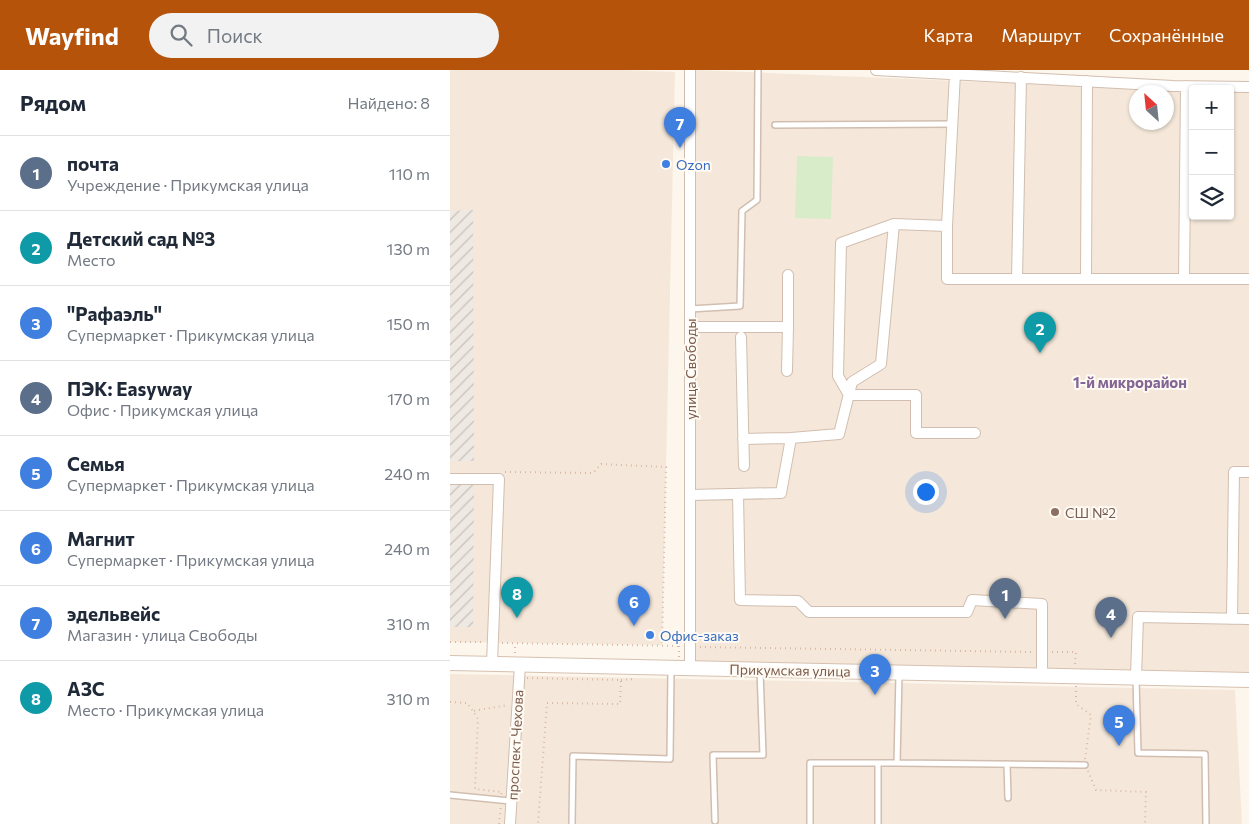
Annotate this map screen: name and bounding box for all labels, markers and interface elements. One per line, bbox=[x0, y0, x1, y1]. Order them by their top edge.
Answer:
search box bbox=[149, 13, 499, 58]
text: Wayfind bbox=[25, 21, 119, 50]
icon: search bbox=[167, 21, 195, 49]
text: Поиск bbox=[207, 24, 263, 47]
text: Карта bbox=[924, 24, 973, 46]
text: Маршрут bbox=[1001, 24, 1081, 46]
text: Сохранённые bbox=[1109, 24, 1224, 46]
north arrow bbox=[1129, 85, 1174, 130]
map controls bbox=[1189, 85, 1234, 220]
button: + bbox=[1189, 85, 1234, 130]
text: Рядом bbox=[20, 90, 86, 115]
text: Найдено: 8 bbox=[347, 93, 430, 112]
pin: 7 bbox=[664, 107, 696, 148]
button: − bbox=[1189, 130, 1234, 175]
text: почта bbox=[67, 152, 119, 175]
place label: Ozon bbox=[676, 156, 711, 173]
marker: Ozon bbox=[660, 158, 672, 170]
text: 1 bbox=[32, 164, 40, 183]
text: 110 m bbox=[389, 164, 430, 183]
text: Учреждение · Прикумская улица bbox=[67, 175, 309, 194]
button: layers bbox=[1189, 175, 1234, 220]
text: Детский сад №3 bbox=[67, 227, 215, 250]
text: 2 bbox=[31, 239, 41, 258]
text: 130 m bbox=[387, 239, 430, 258]
text: Место bbox=[67, 250, 116, 269]
text: "Рафаэль" bbox=[67, 302, 162, 325]
pin: 2 bbox=[1024, 312, 1056, 353]
text: 3 bbox=[31, 314, 41, 333]
text: 150 m bbox=[387, 314, 430, 333]
street label: улица Свободы bbox=[682, 318, 699, 420]
text: Супермаркет · Прикумская улица bbox=[67, 325, 315, 344]
district label: 1-й микрорайон bbox=[1073, 373, 1187, 391]
text: ПЭК: Easyway bbox=[67, 377, 192, 400]
text: 4 bbox=[31, 389, 41, 408]
text: 170 m bbox=[387, 389, 430, 408]
text: Офис · Прикумская улица bbox=[67, 400, 258, 419]
text: Семья bbox=[67, 452, 125, 475]
text: 5 bbox=[31, 464, 41, 483]
text: 240 m bbox=[384, 464, 430, 483]
text: Супермаркет · Прикумская улица bbox=[67, 475, 315, 494]
your location bbox=[913, 479, 939, 505]
place label: СШ №2 bbox=[1065, 504, 1116, 521]
marker: СШ №2 bbox=[1049, 506, 1061, 518]
text: Магнит bbox=[67, 527, 135, 550]
text: 6 bbox=[31, 539, 41, 558]
text: 240 m bbox=[384, 539, 430, 558]
text: Супермаркет · Прикумская улица bbox=[67, 550, 315, 569]
pin: 8 bbox=[501, 577, 533, 618]
pin: 1 bbox=[989, 578, 1021, 619]
pin: 6 bbox=[618, 585, 650, 626]
pin: 4 bbox=[1095, 597, 1127, 638]
text: эдельвейс bbox=[67, 602, 160, 625]
text: 7 bbox=[32, 614, 40, 633]
text: 310 m bbox=[387, 614, 430, 633]
text: Магазин · улица Свободы bbox=[67, 625, 258, 644]
place label: Офис-заказ bbox=[660, 627, 739, 644]
marker: Офис-заказ bbox=[644, 629, 656, 641]
pin: 3 bbox=[859, 654, 891, 695]
street label: Прикумская улица bbox=[729, 660, 851, 680]
text: АЗС bbox=[67, 677, 105, 700]
text: 8 bbox=[31, 689, 41, 708]
text: 310 m bbox=[387, 689, 430, 708]
street label: проспект Чехова bbox=[504, 689, 526, 801]
text: Место · Прикумская улица bbox=[67, 700, 264, 719]
pin: 5 bbox=[1103, 705, 1135, 746]

